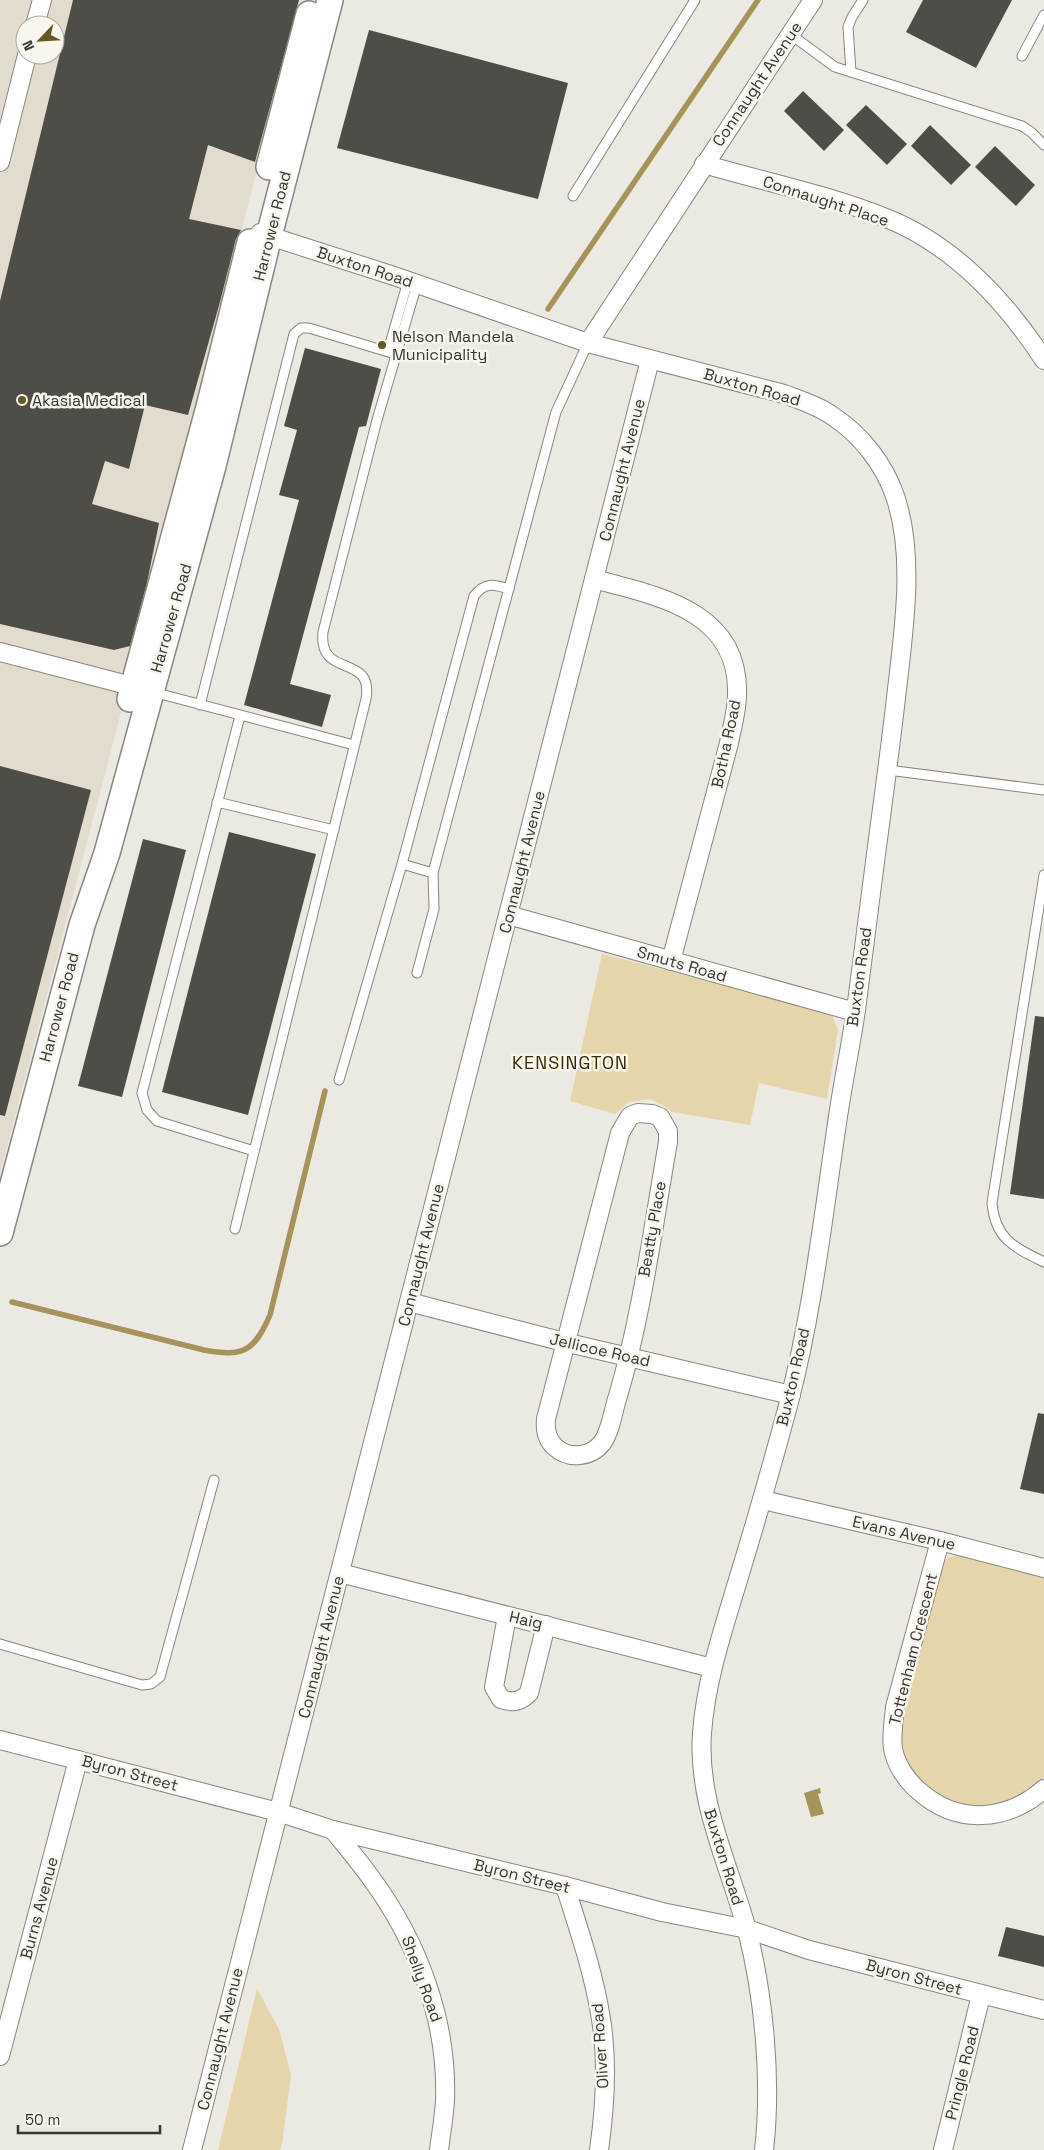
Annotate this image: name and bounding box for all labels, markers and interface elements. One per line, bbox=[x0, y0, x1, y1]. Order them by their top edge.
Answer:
north arrow bbox=[15, 15, 65, 65]
street label: Connaught Avenue bbox=[707, 18, 807, 150]
text: N bbox=[18, 37, 38, 54]
street label: Harrower Road bbox=[248, 169, 296, 283]
street label: Connaught Place bbox=[760, 171, 892, 231]
street label: Buxton Road bbox=[314, 242, 416, 292]
place label: Nelson Mandela Municipality bbox=[392, 326, 514, 365]
marker: Nelson Mandela Municipality bbox=[376, 339, 388, 351]
street label: Buxton Road bbox=[701, 363, 803, 411]
place label: Akasia Medical bbox=[32, 390, 146, 411]
marker: Akasia Medical bbox=[16, 394, 28, 406]
street label: Connaught Avenue bbox=[594, 397, 650, 543]
street label: Harrower Road bbox=[145, 561, 197, 675]
street label: Botha Road bbox=[706, 698, 746, 790]
street label: Connaught Avenue bbox=[494, 789, 550, 935]
street label: Buxton Road bbox=[842, 926, 876, 1028]
street label: Smuts Road bbox=[635, 941, 729, 987]
street label: Harrower Road bbox=[34, 950, 84, 1064]
district label: KENSINGTON bbox=[512, 1051, 628, 1074]
street label: Beatty Place bbox=[633, 1179, 671, 1279]
street label: Connaught Avenue bbox=[393, 1182, 449, 1328]
street label: Buxton Road bbox=[772, 1326, 814, 1428]
street label: Jellicoe Road bbox=[548, 1328, 652, 1372]
street label: Evans Avenue bbox=[850, 1511, 958, 1555]
street label: Tottenham Crescent bbox=[884, 1571, 942, 1727]
street label: Connaught Avenue bbox=[293, 1574, 349, 1720]
street label: Haig bbox=[507, 1606, 545, 1634]
street label: Byron Street bbox=[80, 1750, 180, 1796]
street label: Buxton Road bbox=[699, 1806, 749, 1908]
street label: Byron Street bbox=[472, 1854, 572, 1898]
street label: Burns Avenue bbox=[15, 1855, 63, 1961]
street label: Shelly Road bbox=[397, 1933, 447, 2025]
street label: Byron Street bbox=[864, 1954, 964, 2000]
street label: Connaught Avenue bbox=[192, 1966, 248, 2112]
street label: Oliver Road bbox=[587, 2003, 613, 2089]
street label: Pringle Road bbox=[940, 2024, 984, 2122]
scale bar bbox=[18, 2102, 160, 2134]
text: 50 m bbox=[25, 2110, 60, 2129]

